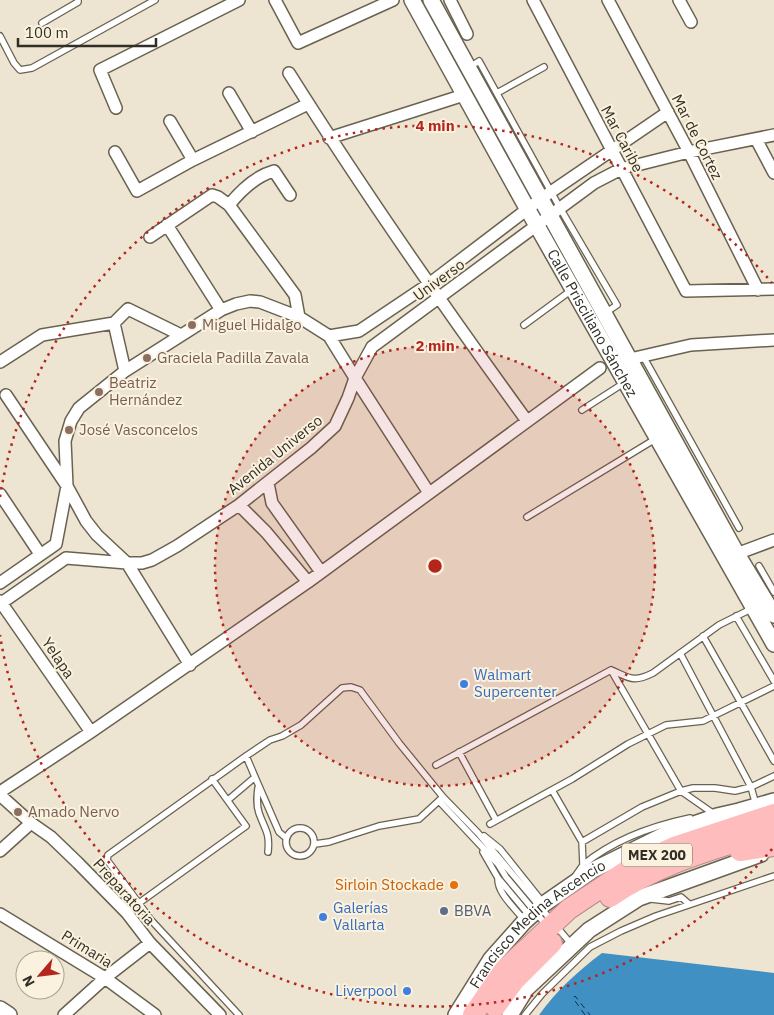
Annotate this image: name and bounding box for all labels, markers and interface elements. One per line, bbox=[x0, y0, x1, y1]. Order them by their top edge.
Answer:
scale bar bbox=[18, 15, 155, 47]
text: 100 m bbox=[25, 23, 69, 42]
street label: Mar de Cortez bbox=[668, 91, 727, 183]
street label: Mar Caribe bbox=[597, 102, 648, 175]
text: 4 min bbox=[415, 116, 455, 135]
street label: Calle Prisciliano Sánchez bbox=[543, 246, 642, 400]
street label: Universo bbox=[409, 255, 468, 305]
place label: Miguel Hidalgo bbox=[202, 315, 302, 334]
marker: Miguel Hidalgo bbox=[186, 319, 198, 331]
text: 2 min bbox=[415, 336, 455, 355]
place label: Graciela Padilla Zavala bbox=[157, 348, 309, 367]
marker: Graciela Padilla Zavala bbox=[141, 352, 153, 364]
place label: Beatriz Hernández bbox=[109, 373, 182, 409]
marker: Beatriz Hernández bbox=[93, 386, 105, 398]
street label: Avenida Universo bbox=[223, 411, 326, 499]
place label: José Vasconcelos bbox=[79, 420, 198, 439]
marker: José Vasconcelos bbox=[63, 424, 75, 436]
centre of rings bbox=[426, 557, 444, 575]
street label: Yelapa bbox=[38, 634, 79, 682]
place label: Walmart Supercenter bbox=[474, 665, 557, 701]
marker: Walmart Supercenter bbox=[458, 678, 470, 690]
place label: Amado Nervo bbox=[28, 802, 120, 821]
marker: Amado Nervo bbox=[12, 806, 24, 818]
road number: MEX 200 bbox=[622, 844, 692, 866]
street label: Preparatoria bbox=[89, 854, 159, 929]
street label: Francisco Medina Ascencio bbox=[465, 855, 609, 992]
place label: Sirloin Stockade bbox=[335, 875, 444, 894]
marker: Sirloin Stockade bbox=[448, 879, 460, 891]
place label: Galerías Vallarta bbox=[333, 898, 388, 934]
place label: BBVA bbox=[454, 901, 492, 920]
marker: BBVA bbox=[438, 905, 450, 917]
marker: Galerías Vallarta bbox=[317, 911, 329, 923]
street label: Primaria bbox=[58, 926, 116, 972]
north arrow bbox=[15, 950, 65, 1000]
text: N bbox=[18, 972, 39, 990]
place label: Liverpool bbox=[335, 981, 397, 1000]
marker: Liverpool bbox=[401, 985, 413, 997]

